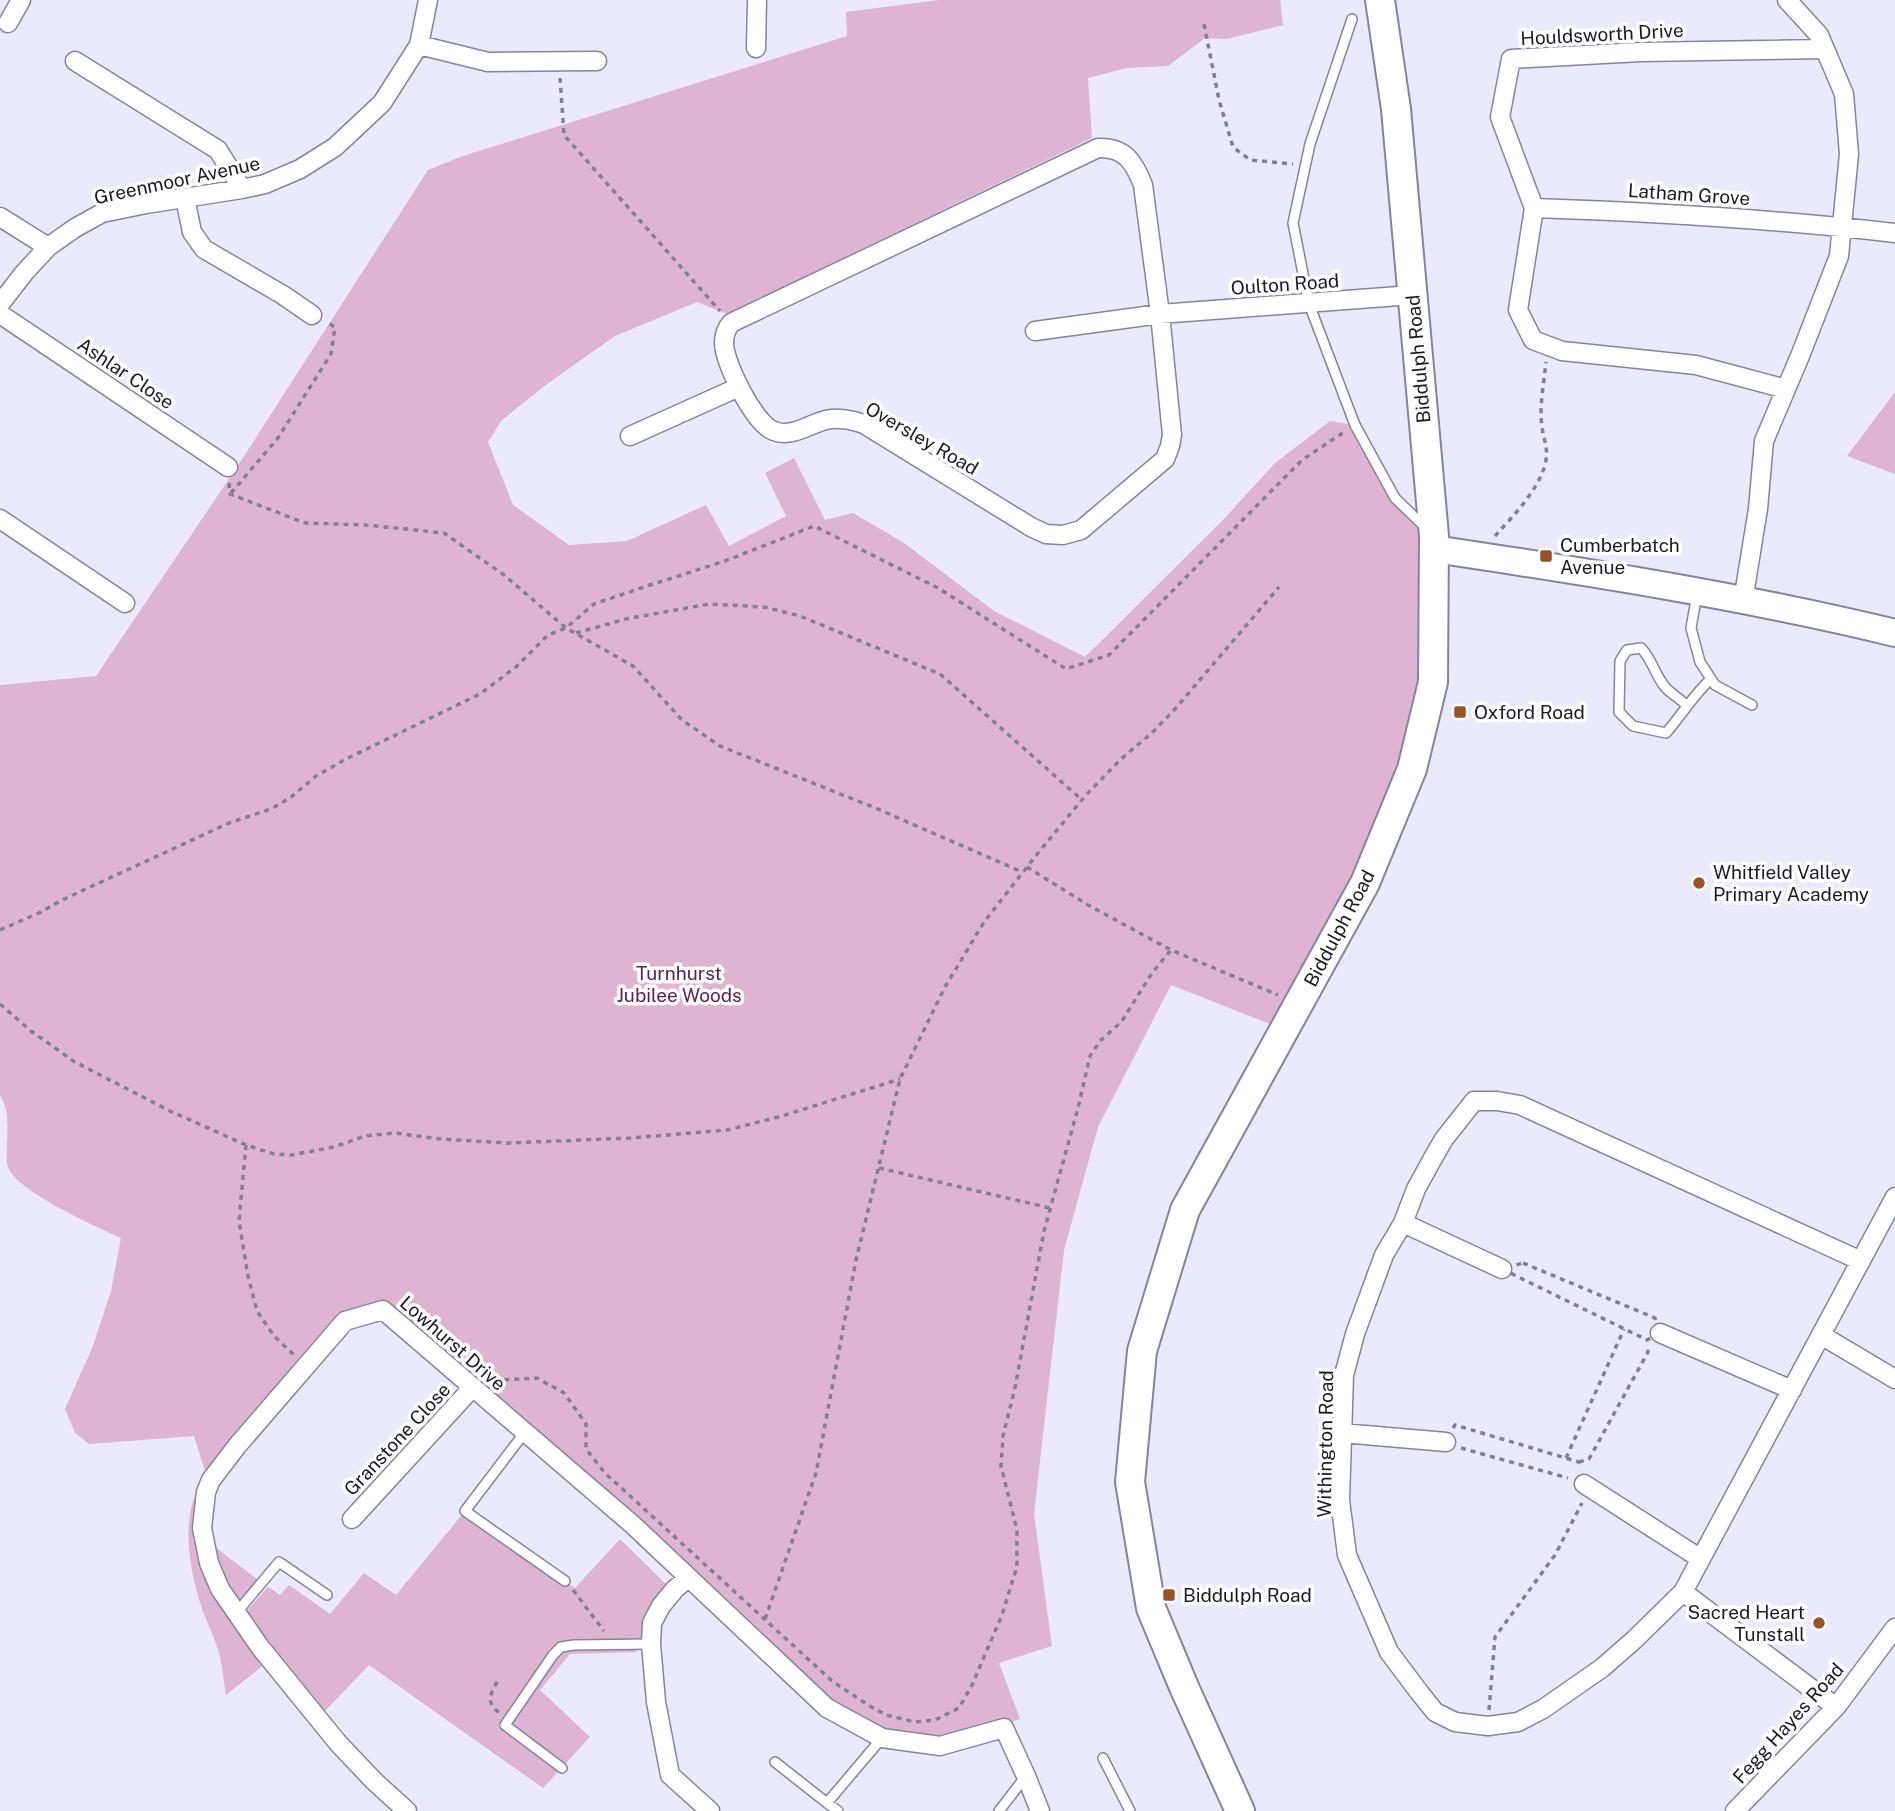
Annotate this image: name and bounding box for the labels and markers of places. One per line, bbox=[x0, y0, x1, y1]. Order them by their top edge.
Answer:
place label: Cumberbatch Avenue bbox=[1560, 534, 1680, 578]
marker: Cumberbatch Avenue bbox=[1538, 548, 1554, 564]
place label: Oxford Road bbox=[1474, 701, 1585, 723]
marker: Oxford Road bbox=[1452, 704, 1468, 720]
place label: Whitfield Valley Primary Academy bbox=[1713, 861, 1869, 905]
marker: Whitfield Valley Primary Academy bbox=[1691, 875, 1707, 891]
place label: Biddulph Road bbox=[1183, 1584, 1312, 1606]
marker: Biddulph Road bbox=[1161, 1587, 1177, 1603]
place label: Sacred Heart Tunstall bbox=[1688, 1601, 1805, 1645]
marker: Sacred Heart Tunstall bbox=[1811, 1615, 1827, 1631]

